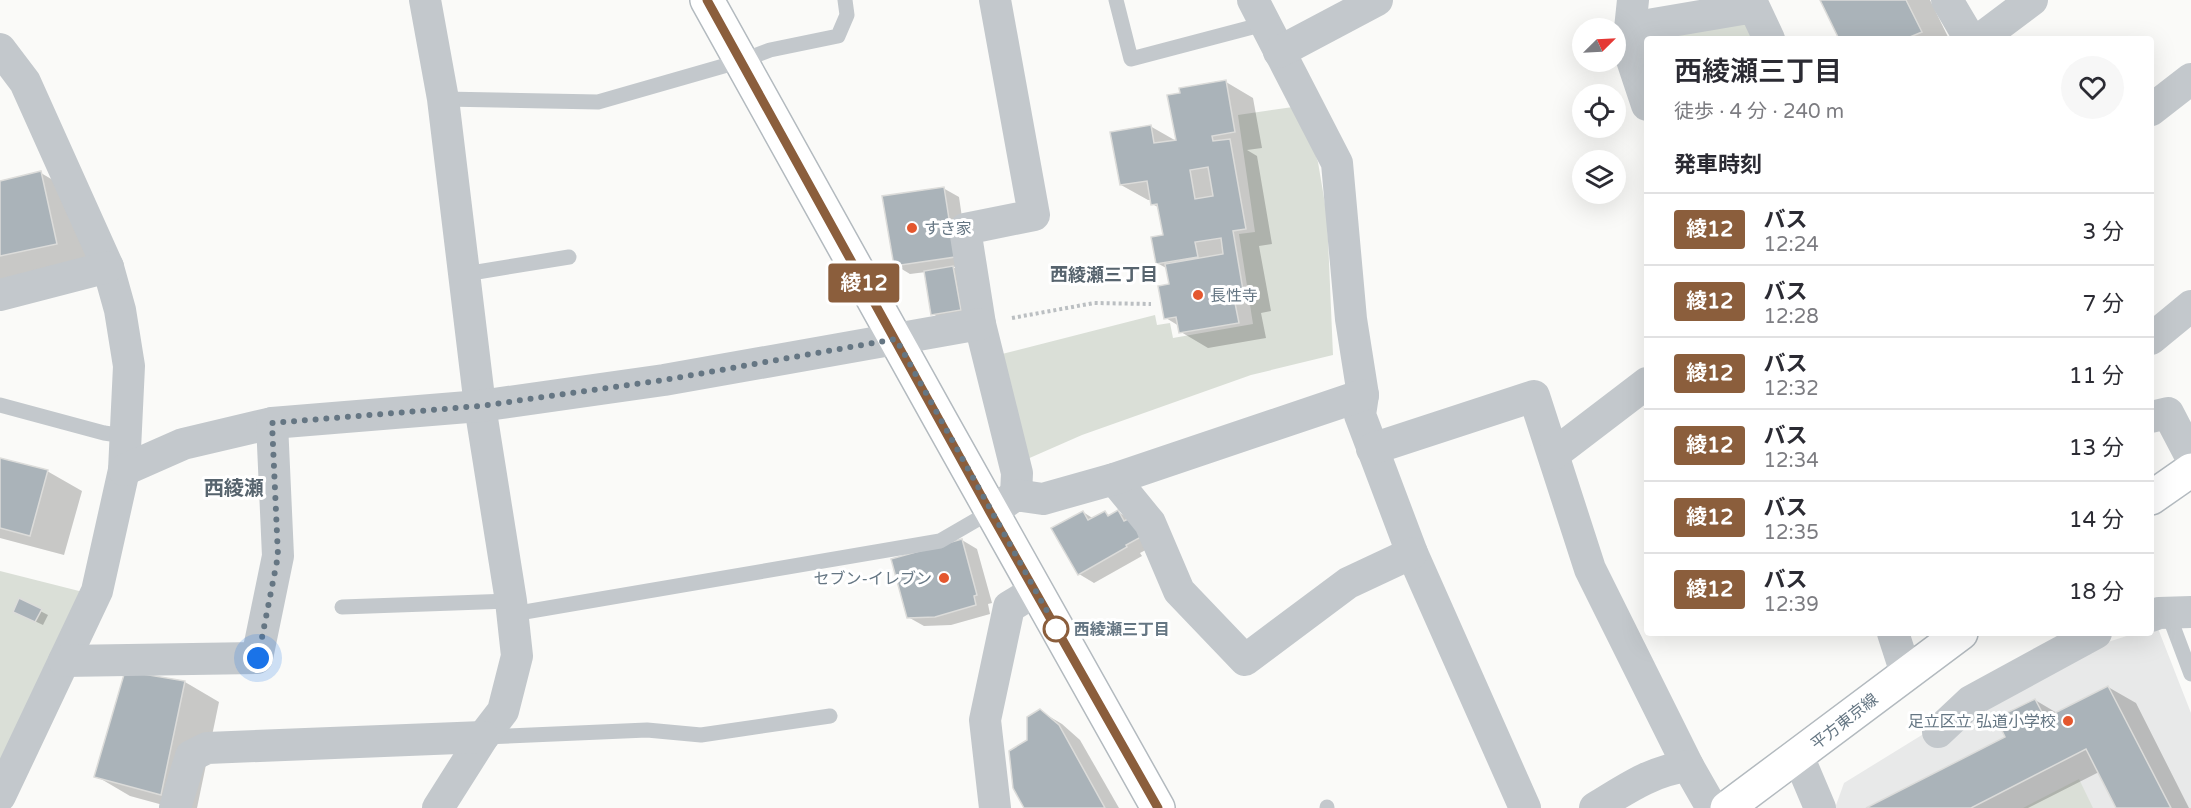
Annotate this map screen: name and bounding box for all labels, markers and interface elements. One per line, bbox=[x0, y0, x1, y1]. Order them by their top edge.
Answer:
north arrow bbox=[1572, 18, 1626, 72]
map controls bbox=[1572, 18, 1626, 204]
text: 西綾瀬三丁目 bbox=[1674, 55, 1842, 89]
button: heart bbox=[2061, 56, 2124, 119]
button: locate bbox=[1572, 84, 1626, 138]
text: 徒歩 · 4 分 · 240 m bbox=[1674, 100, 1844, 124]
button: layers bbox=[1572, 150, 1626, 204]
text: 発車時刻 bbox=[1674, 152, 1762, 178]
text: バス bbox=[1763, 207, 1807, 233]
text: 綾12 bbox=[1686, 217, 1733, 242]
place label: すき家 bbox=[924, 219, 972, 239]
text: 3 分 bbox=[2082, 219, 2124, 245]
marker: すき家 bbox=[905, 221, 919, 235]
text: 12:24 bbox=[1763, 233, 1819, 257]
line badge: 綾12 bbox=[830, 264, 898, 302]
district label: 西綾瀬三丁目 bbox=[1050, 264, 1158, 286]
text: 綾12 bbox=[840, 271, 888, 296]
text: バス bbox=[1763, 279, 1807, 305]
place label: 長性寺 bbox=[1210, 286, 1258, 306]
marker: 長性寺 bbox=[1191, 288, 1205, 302]
text: 綾12 bbox=[1686, 289, 1733, 314]
text: 7 分 bbox=[2082, 291, 2124, 317]
text: 12:28 bbox=[1763, 305, 1819, 329]
text: バス bbox=[1763, 351, 1807, 377]
text: 綾12 bbox=[1686, 361, 1733, 386]
text: 11 分 bbox=[2069, 363, 2124, 389]
text: 12:32 bbox=[1763, 377, 1819, 401]
text: バス bbox=[1763, 423, 1807, 449]
text: 綾12 bbox=[1686, 433, 1733, 458]
text: 13 分 bbox=[2069, 435, 2124, 461]
text: 12:34 bbox=[1763, 449, 1819, 473]
district label: 西綾瀬 bbox=[204, 477, 264, 501]
text: バス bbox=[1763, 495, 1807, 521]
text: 綾12 bbox=[1686, 505, 1733, 530]
text: 14 分 bbox=[2069, 507, 2124, 533]
text: 12:35 bbox=[1763, 521, 1819, 545]
text: バス bbox=[1763, 567, 1807, 593]
place label: セブン-イレブン bbox=[813, 569, 932, 589]
marker: セブン-イレブン bbox=[937, 571, 951, 585]
text: 綾12 bbox=[1686, 577, 1733, 602]
text: 18 分 bbox=[2069, 579, 2124, 605]
text: 12:39 bbox=[1763, 593, 1819, 617]
marker: 西綾瀬三丁目 bbox=[1043, 616, 1069, 642]
place label: 西綾瀬三丁目 bbox=[1074, 620, 1170, 640]
your location bbox=[243, 643, 273, 673]
street label: 平方東京線 bbox=[1807, 689, 1882, 754]
place label: 足立区立 弘道小学校 bbox=[1908, 712, 2056, 732]
marker: 足立区立 弘道小学校 bbox=[2061, 714, 2075, 728]

